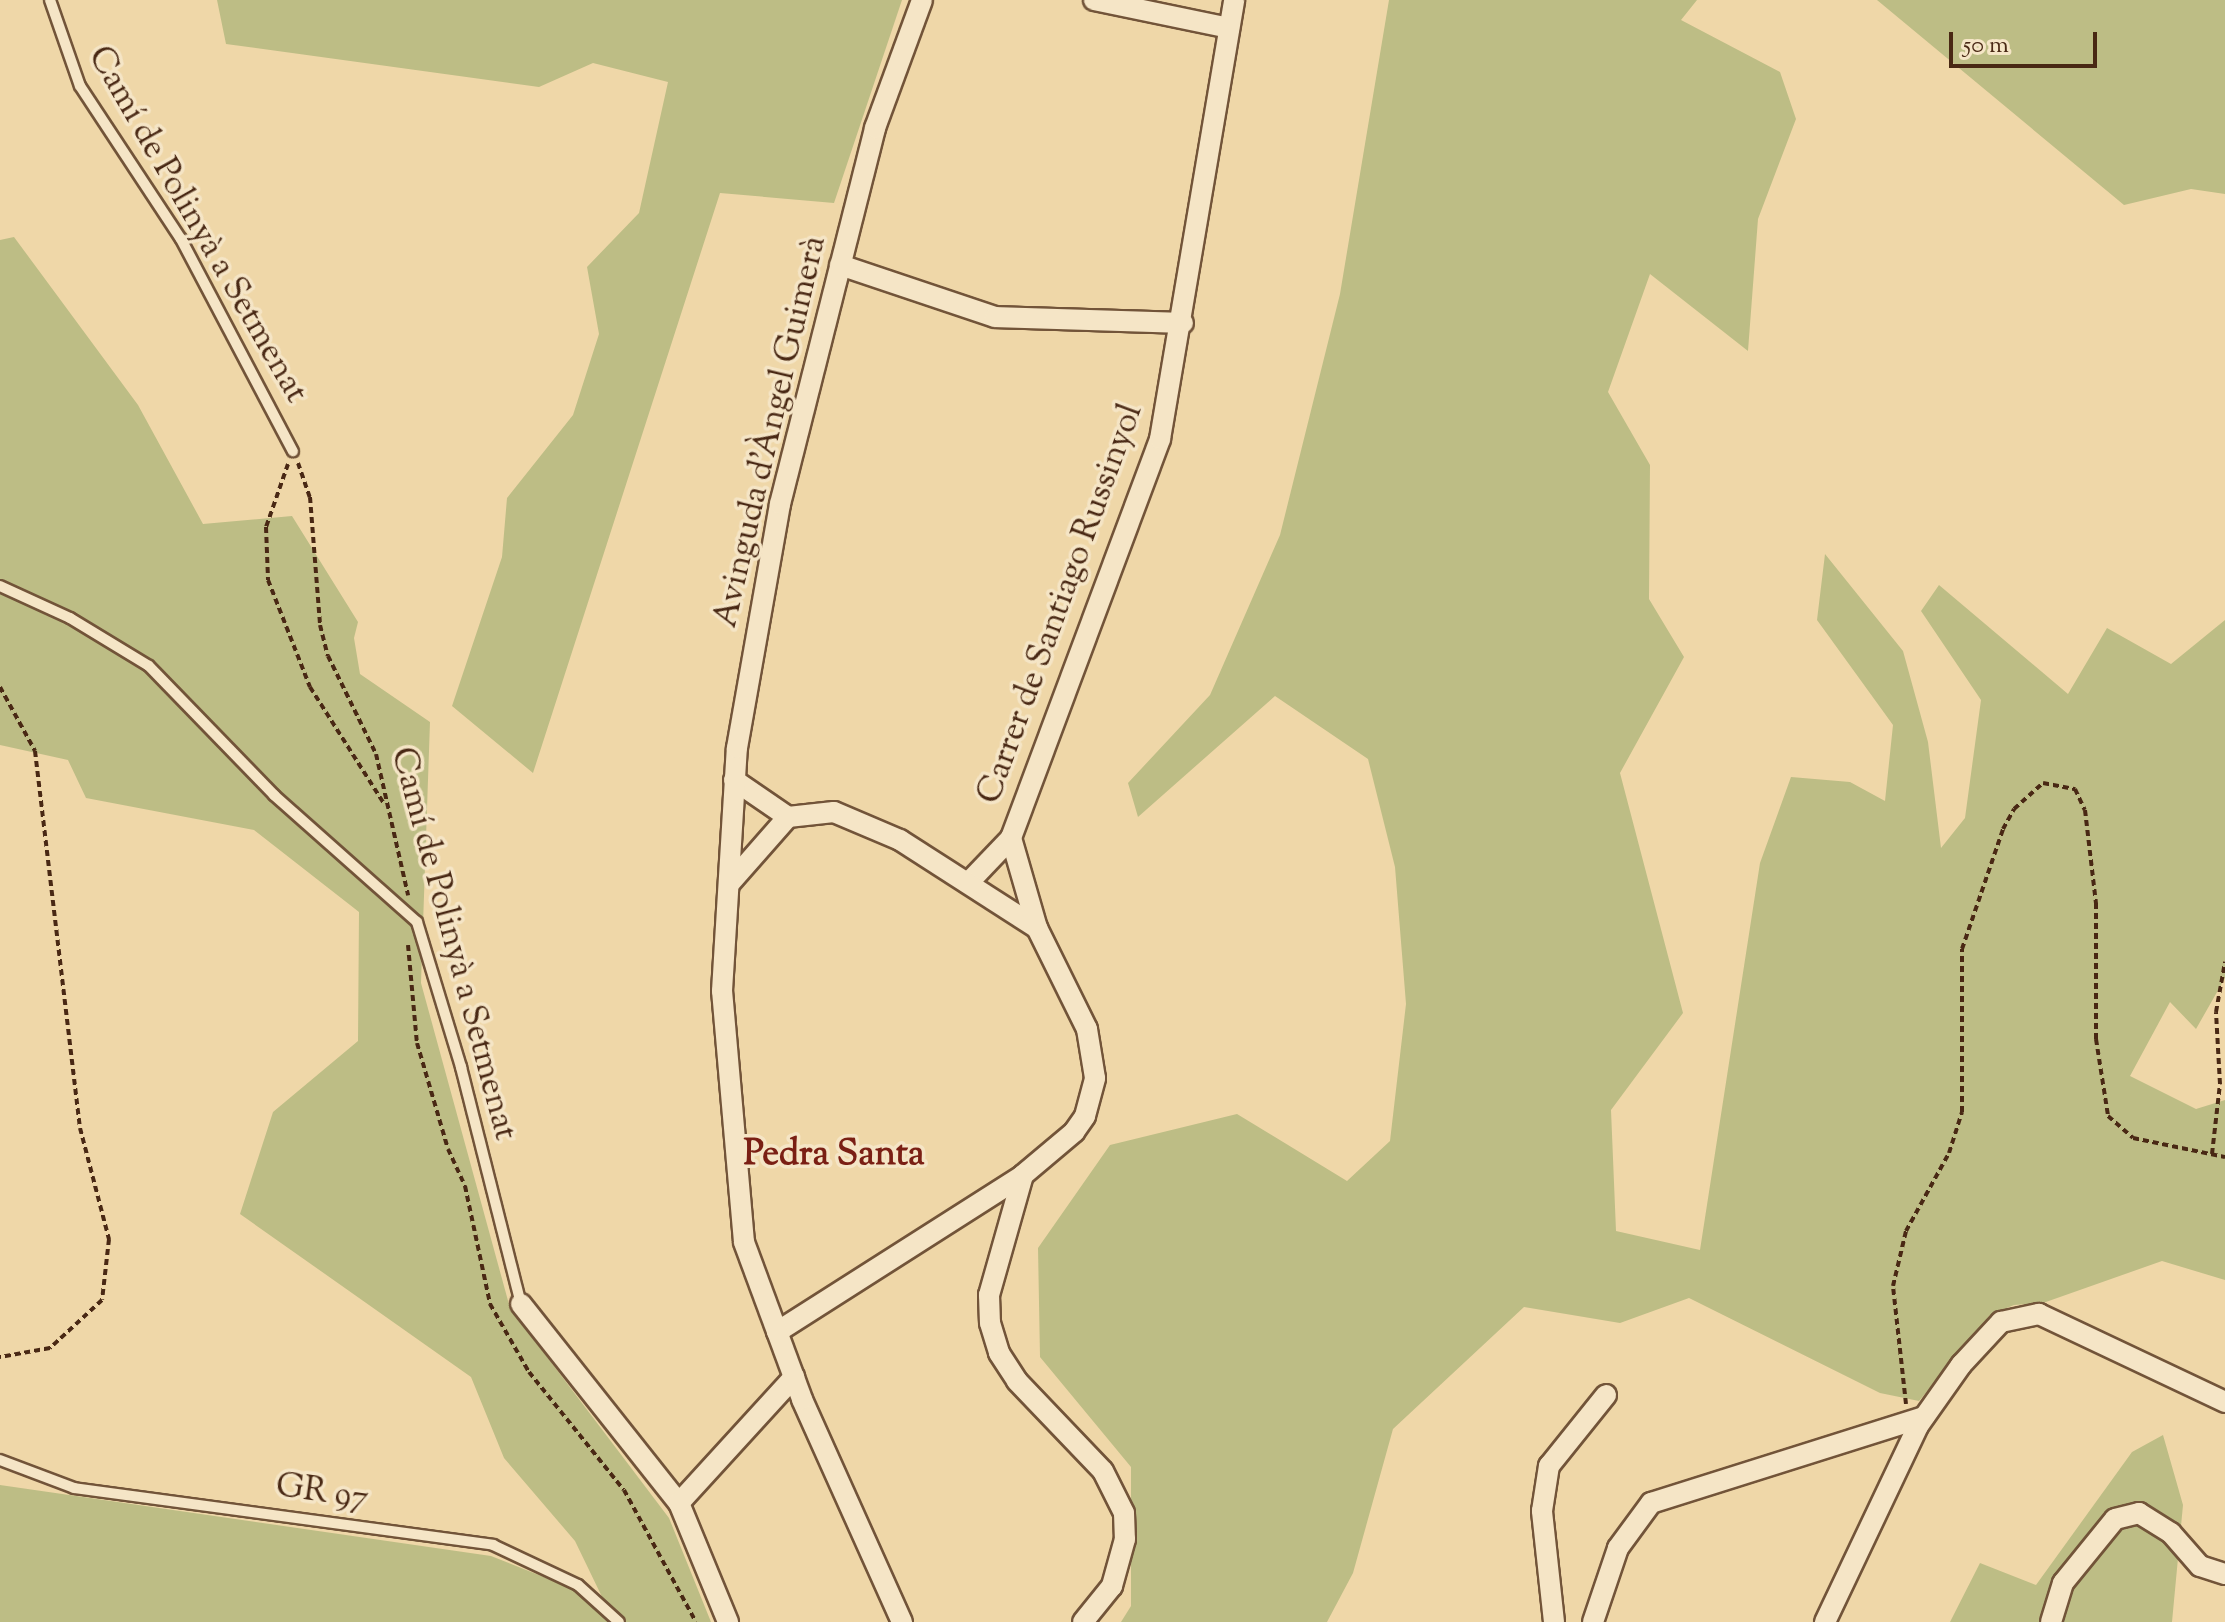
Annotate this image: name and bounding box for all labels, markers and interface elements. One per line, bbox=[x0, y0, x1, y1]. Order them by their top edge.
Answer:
scale bar bbox=[1953, 16, 2101, 66]
text: 50 m bbox=[1963, 29, 2009, 63]
street label: Camí de Polinyà a Setmenat bbox=[78, 39, 316, 411]
street label: Avinguda d'Àngel Guimerà bbox=[706, 232, 836, 632]
street label: Carrer de Santiago Russinyol bbox=[970, 398, 1152, 810]
street label: Camí de Polinyà a Setmenat bbox=[381, 743, 525, 1145]
district label: Pedra Santa bbox=[743, 1134, 925, 1178]
street label: GR 97 bbox=[273, 1466, 371, 1520]

